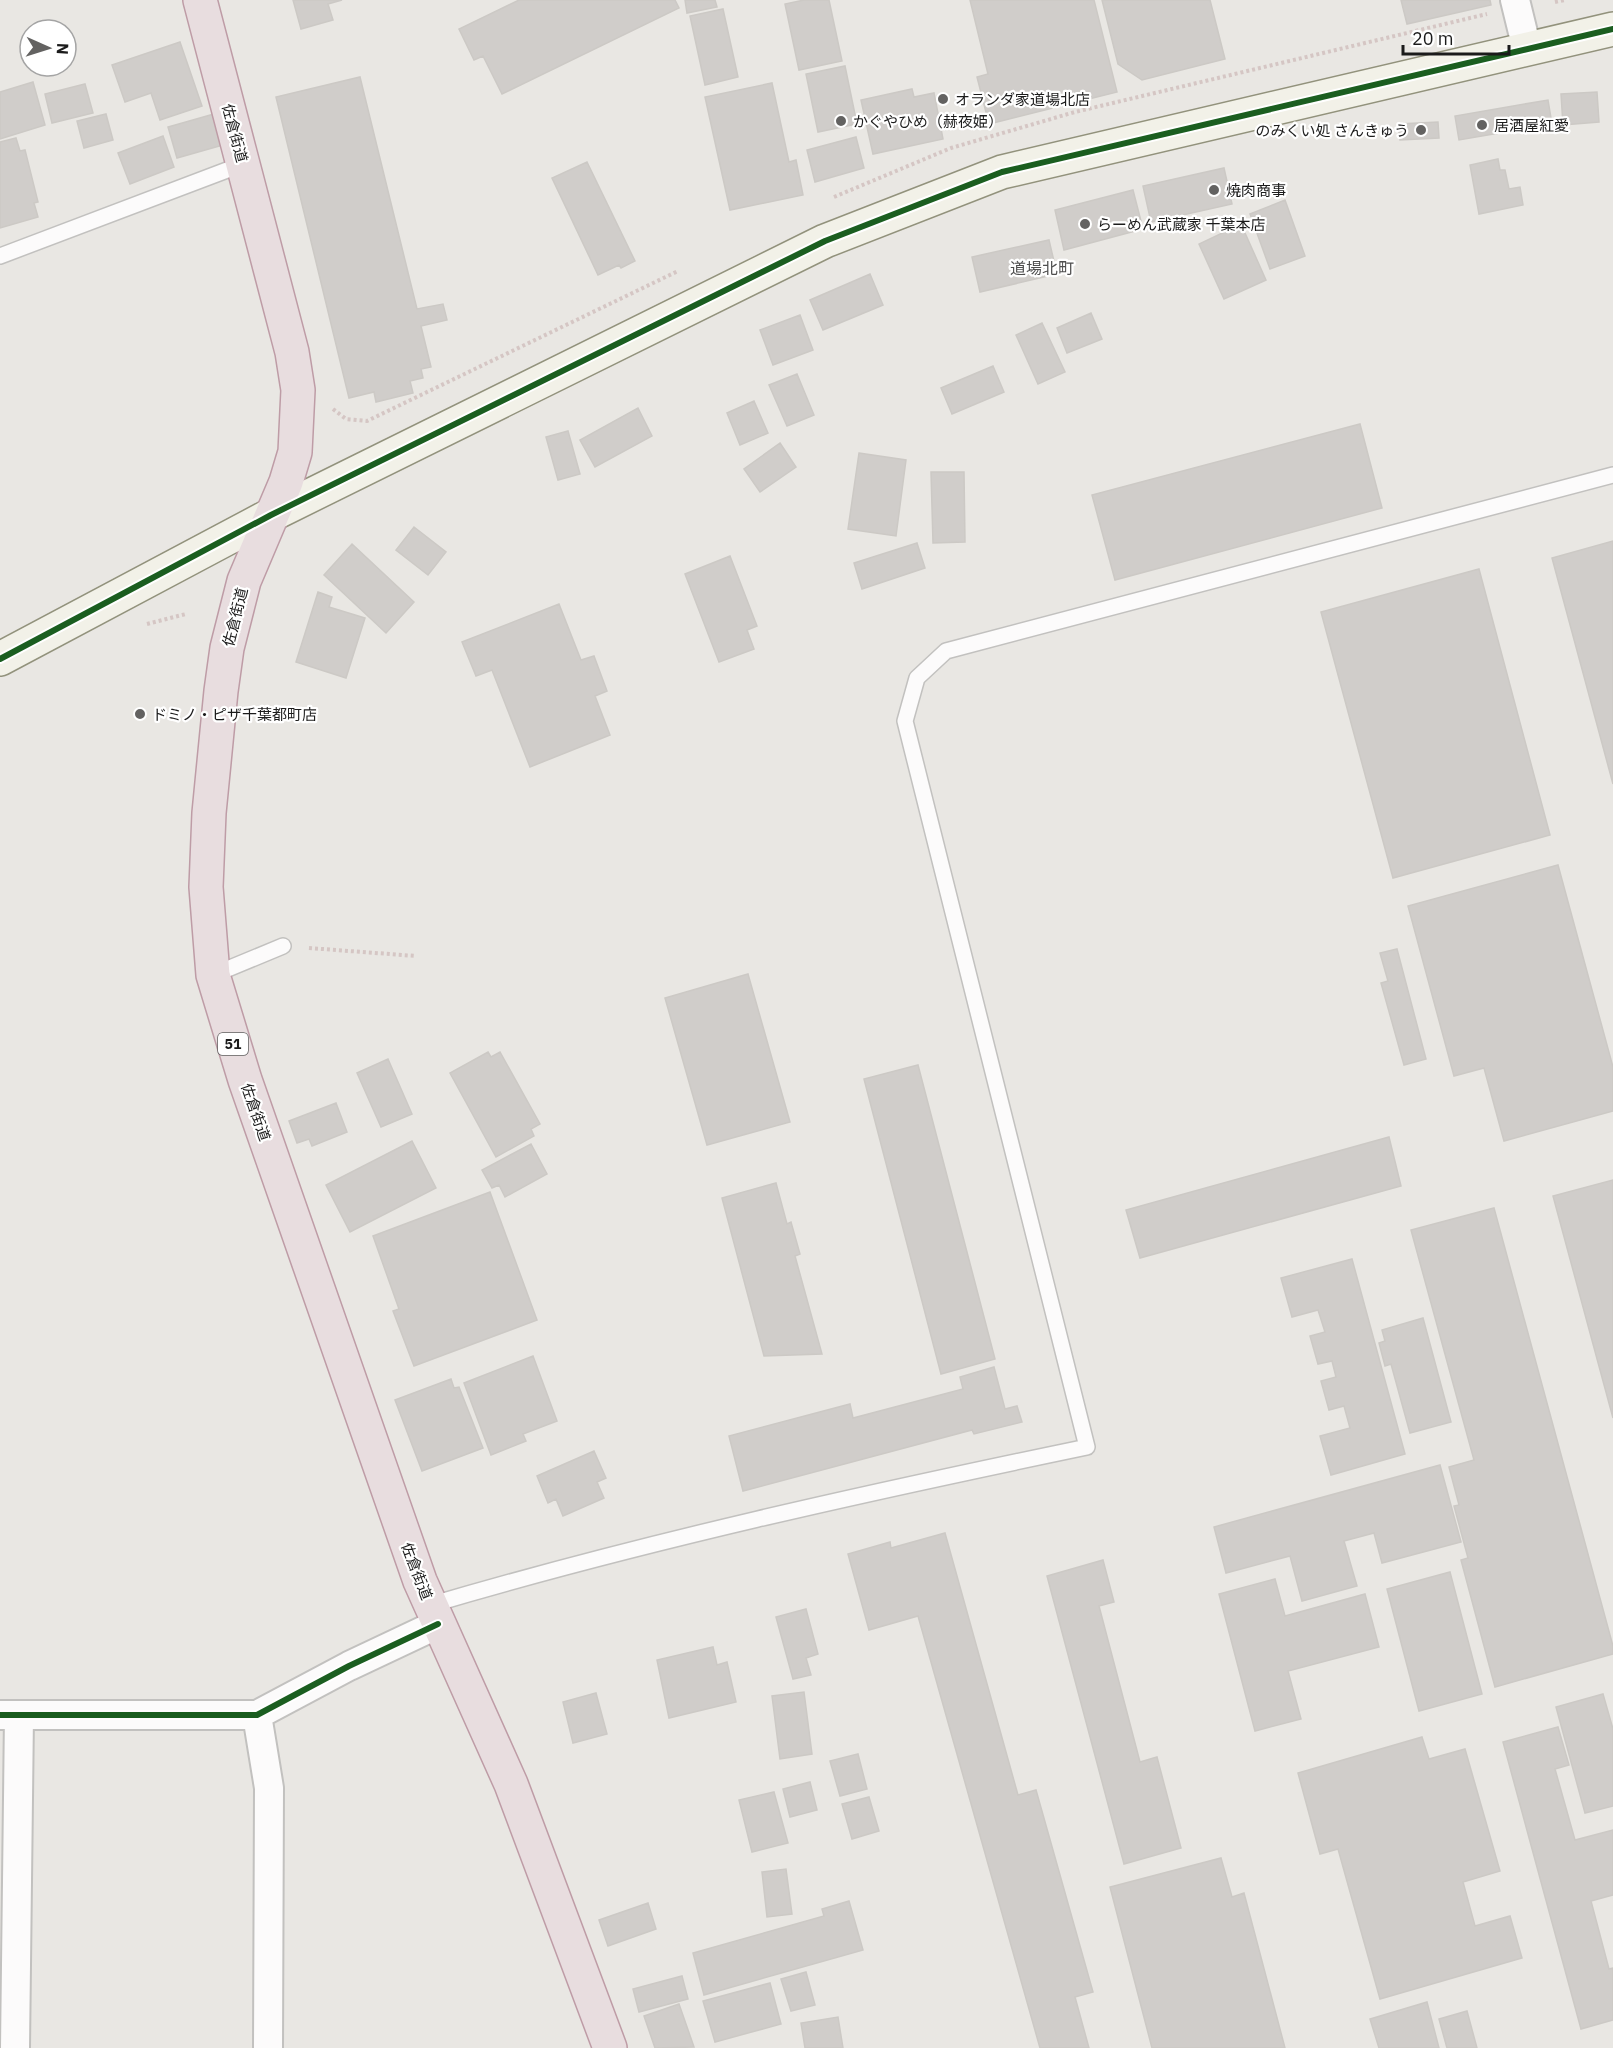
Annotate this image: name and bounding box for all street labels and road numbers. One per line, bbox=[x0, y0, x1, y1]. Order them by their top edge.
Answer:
street label: 佐倉街道 bbox=[218, 102, 252, 164]
street label: 佐倉街道 bbox=[219, 586, 251, 648]
road number: 51 bbox=[218, 1033, 248, 1055]
street label: 佐倉街道 bbox=[237, 1081, 275, 1143]
street label: 佐倉街道 bbox=[397, 1540, 437, 1602]

